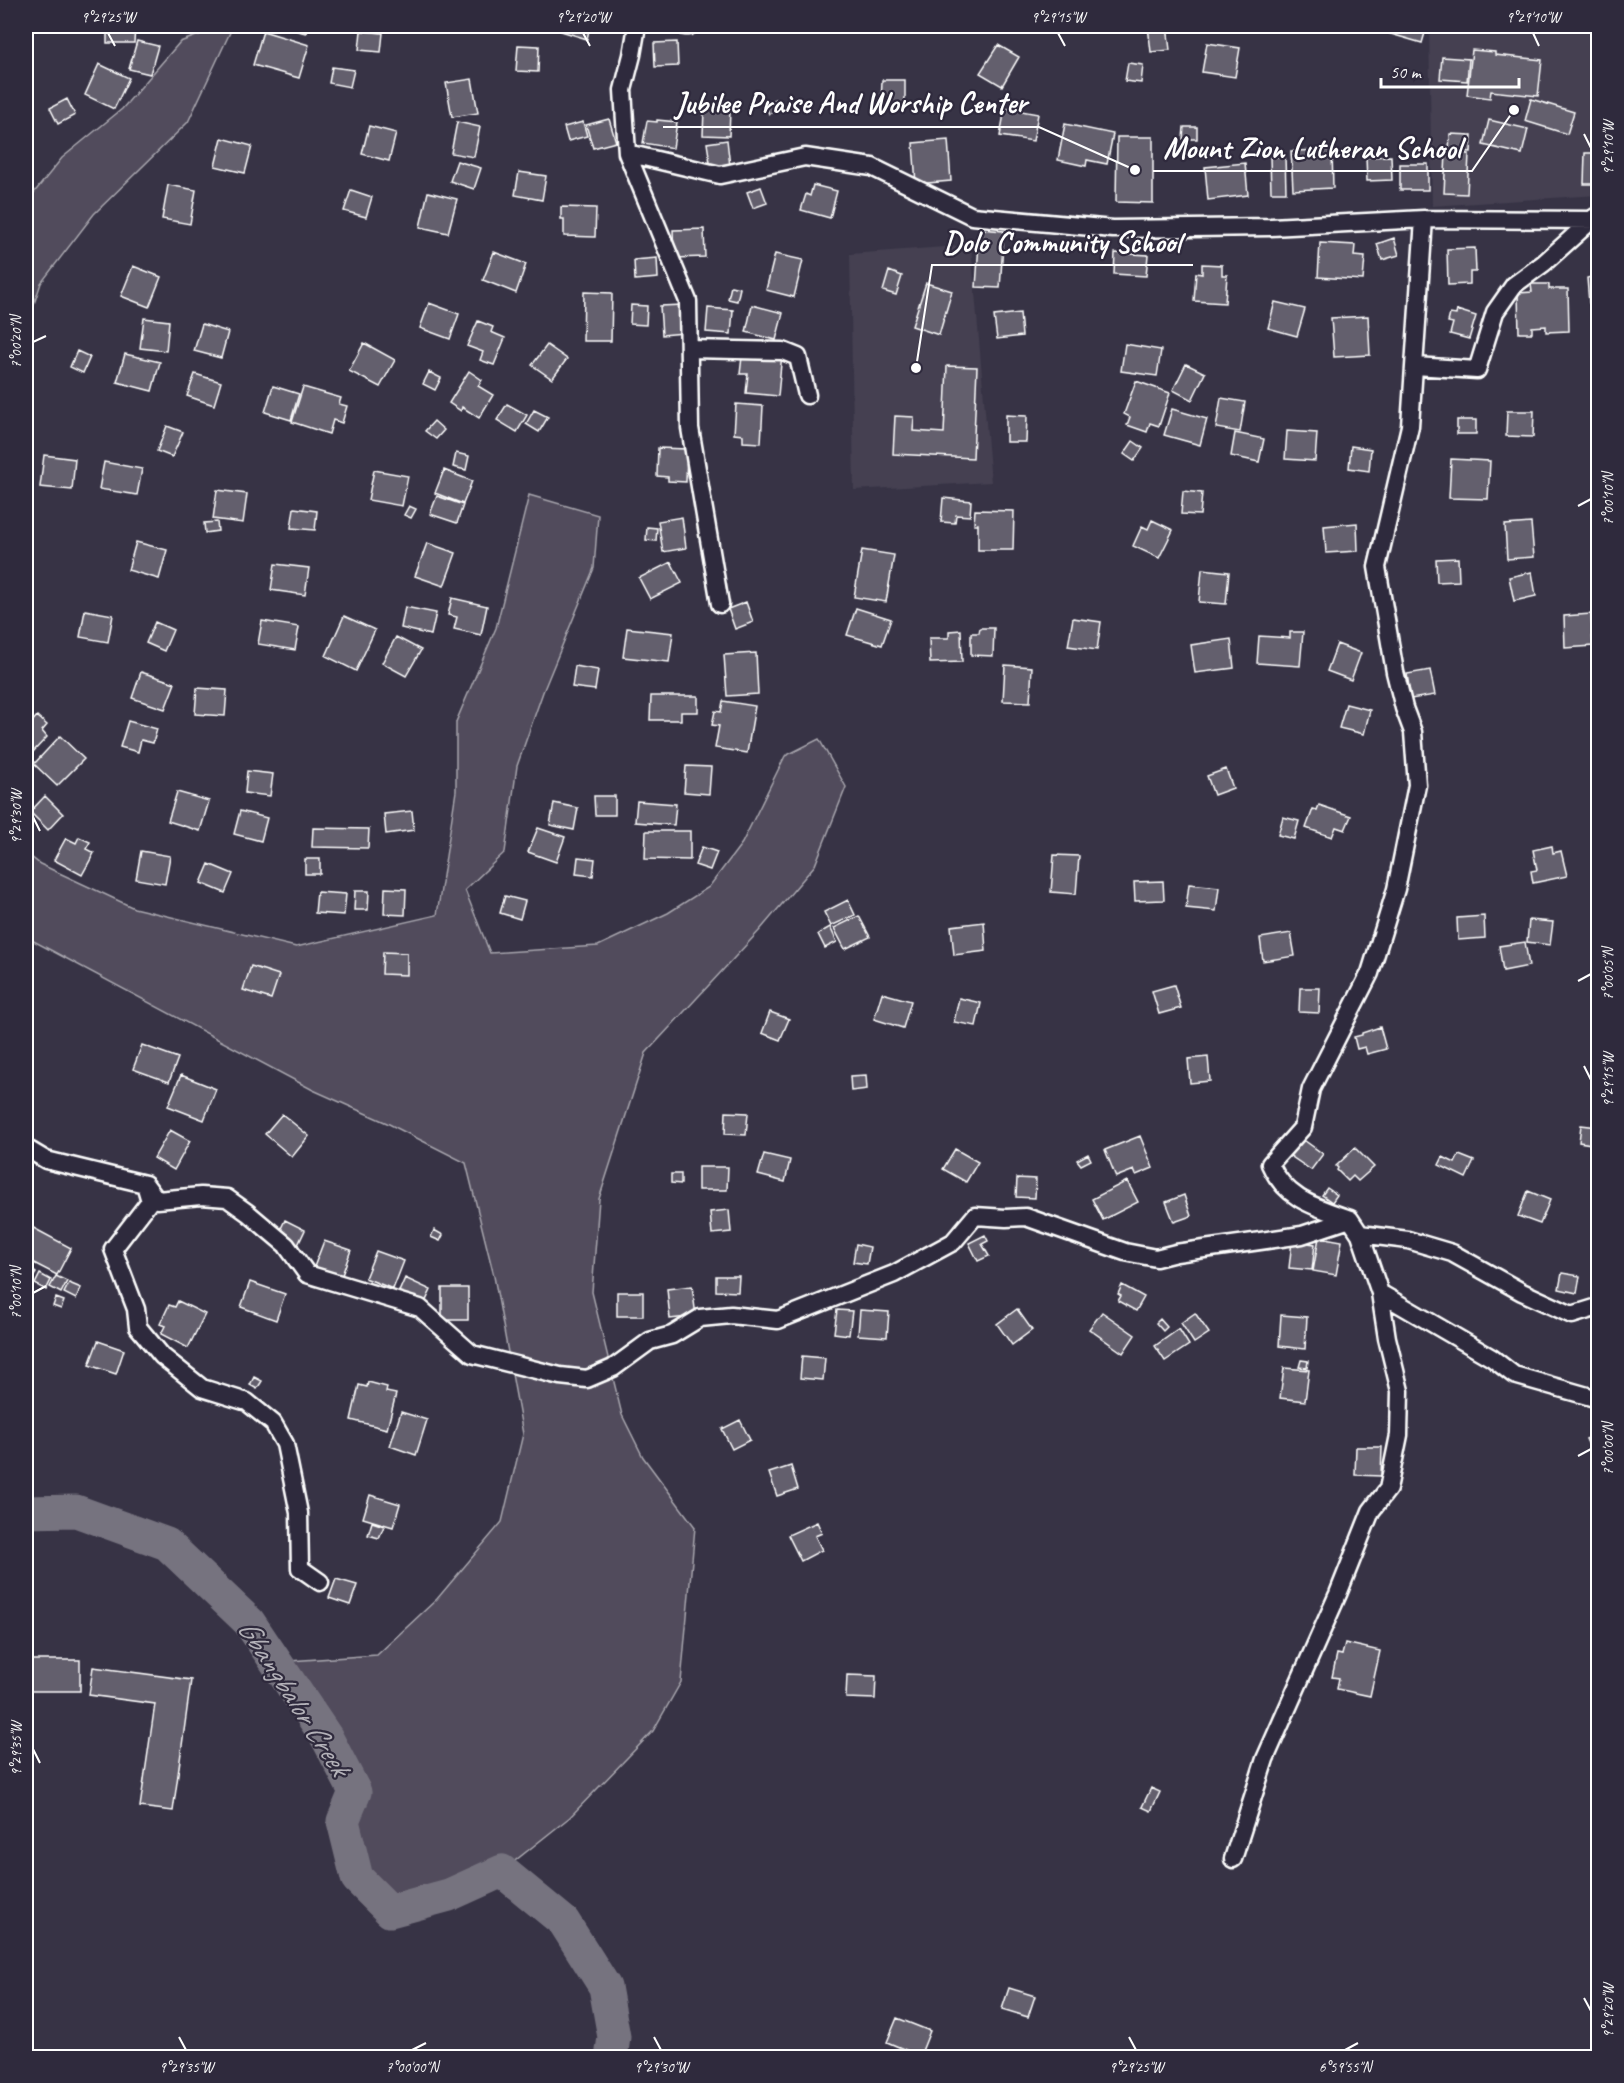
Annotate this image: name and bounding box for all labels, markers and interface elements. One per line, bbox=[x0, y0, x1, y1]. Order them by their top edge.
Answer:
text: 9°29'25"W bbox=[81, 8, 138, 27]
text: 9°29'20"W bbox=[556, 8, 613, 27]
text: 9°29'15"W bbox=[1031, 8, 1088, 27]
text: 9°29'10"W bbox=[1506, 8, 1563, 27]
scale bar bbox=[1381, 51, 1519, 89]
text: 50 m bbox=[1390, 61, 1423, 83]
callout: Jubilee Praise And Worship Center bbox=[663, 79, 1039, 127]
text: Jubilee Praise And Worship Center bbox=[673, 84, 1030, 122]
text: 9°29'10"W bbox=[1599, 118, 1618, 175]
callout: Mount Zion Lutheran School bbox=[1153, 123, 1472, 171]
text: Mount Zion Lutheran School bbox=[1163, 129, 1467, 167]
callout: Dolo Community School bbox=[932, 217, 1193, 265]
text: Dolo Community School bbox=[943, 223, 1186, 261]
text: 7°00'20"N bbox=[7, 313, 26, 368]
text: 7°00'10"N bbox=[1599, 470, 1618, 525]
text: 9°29'30"W bbox=[7, 787, 26, 844]
text: 7°00'05"N bbox=[1599, 945, 1618, 1000]
text: 9°29'15"W bbox=[1599, 1050, 1618, 1107]
text: 7°00'10"N bbox=[7, 1264, 26, 1319]
text: 7°00'00"N bbox=[1599, 1420, 1618, 1475]
water label: Gbangbalor Creek bbox=[229, 1612, 361, 1787]
text: 9°29'35"W bbox=[7, 1719, 26, 1776]
text: 9°29'20"W bbox=[1599, 1981, 1618, 2038]
text: 9°29'35"W bbox=[159, 2058, 216, 2077]
text: 7°00'00"N bbox=[386, 2058, 441, 2077]
text: 9°29'30"W bbox=[634, 2058, 691, 2077]
text: 9°29'25"W bbox=[1109, 2058, 1166, 2077]
text: 6°59'55"N bbox=[1319, 2058, 1374, 2077]

